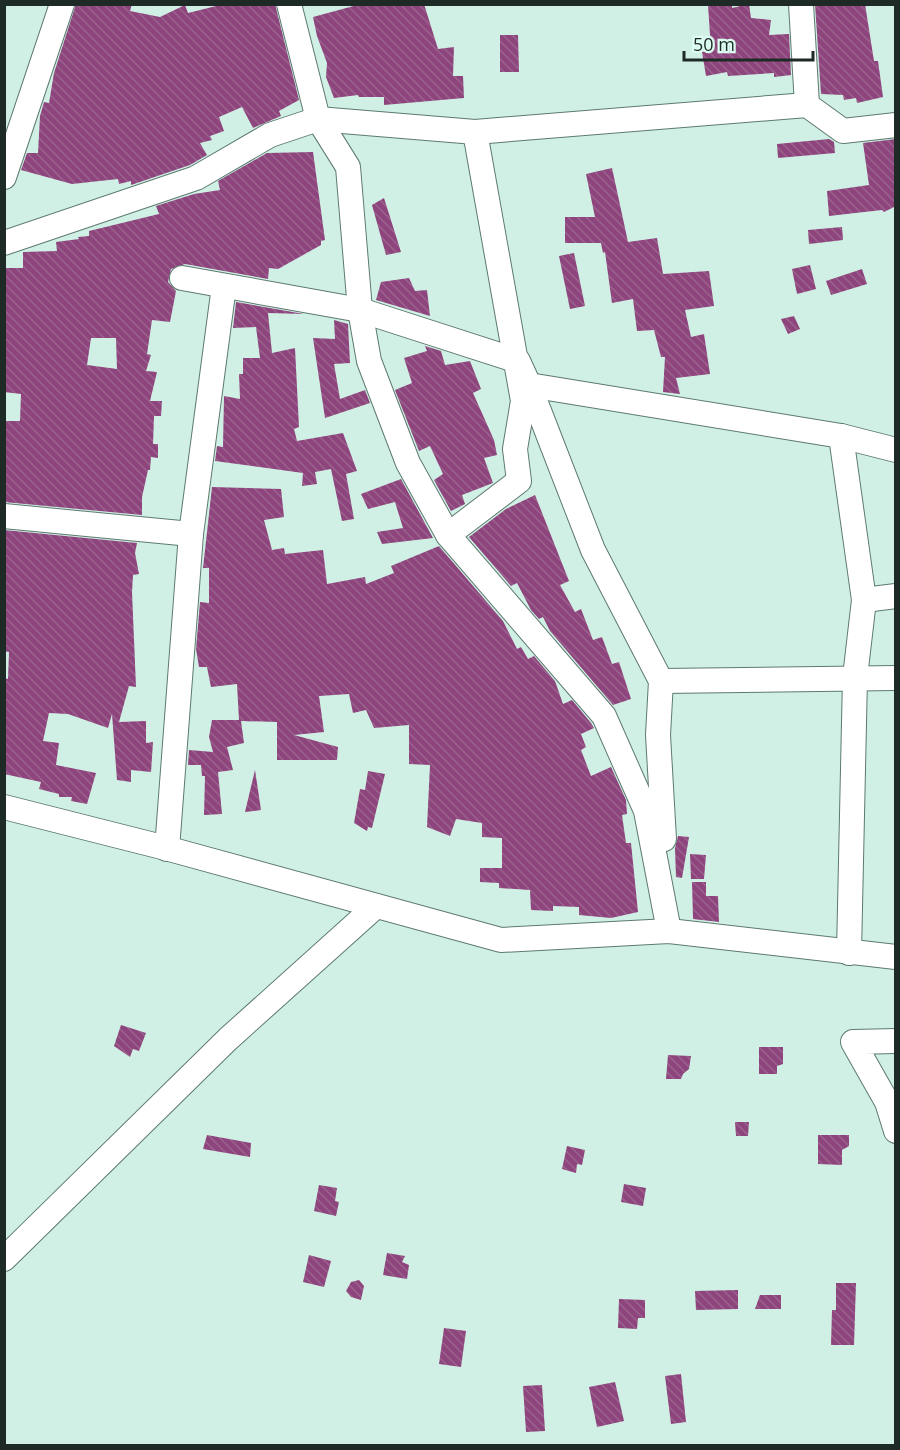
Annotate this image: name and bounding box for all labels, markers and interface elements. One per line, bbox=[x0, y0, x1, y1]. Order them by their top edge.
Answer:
scale bar bbox=[684, 24, 813, 62]
text: 50 m bbox=[693, 32, 735, 56]

